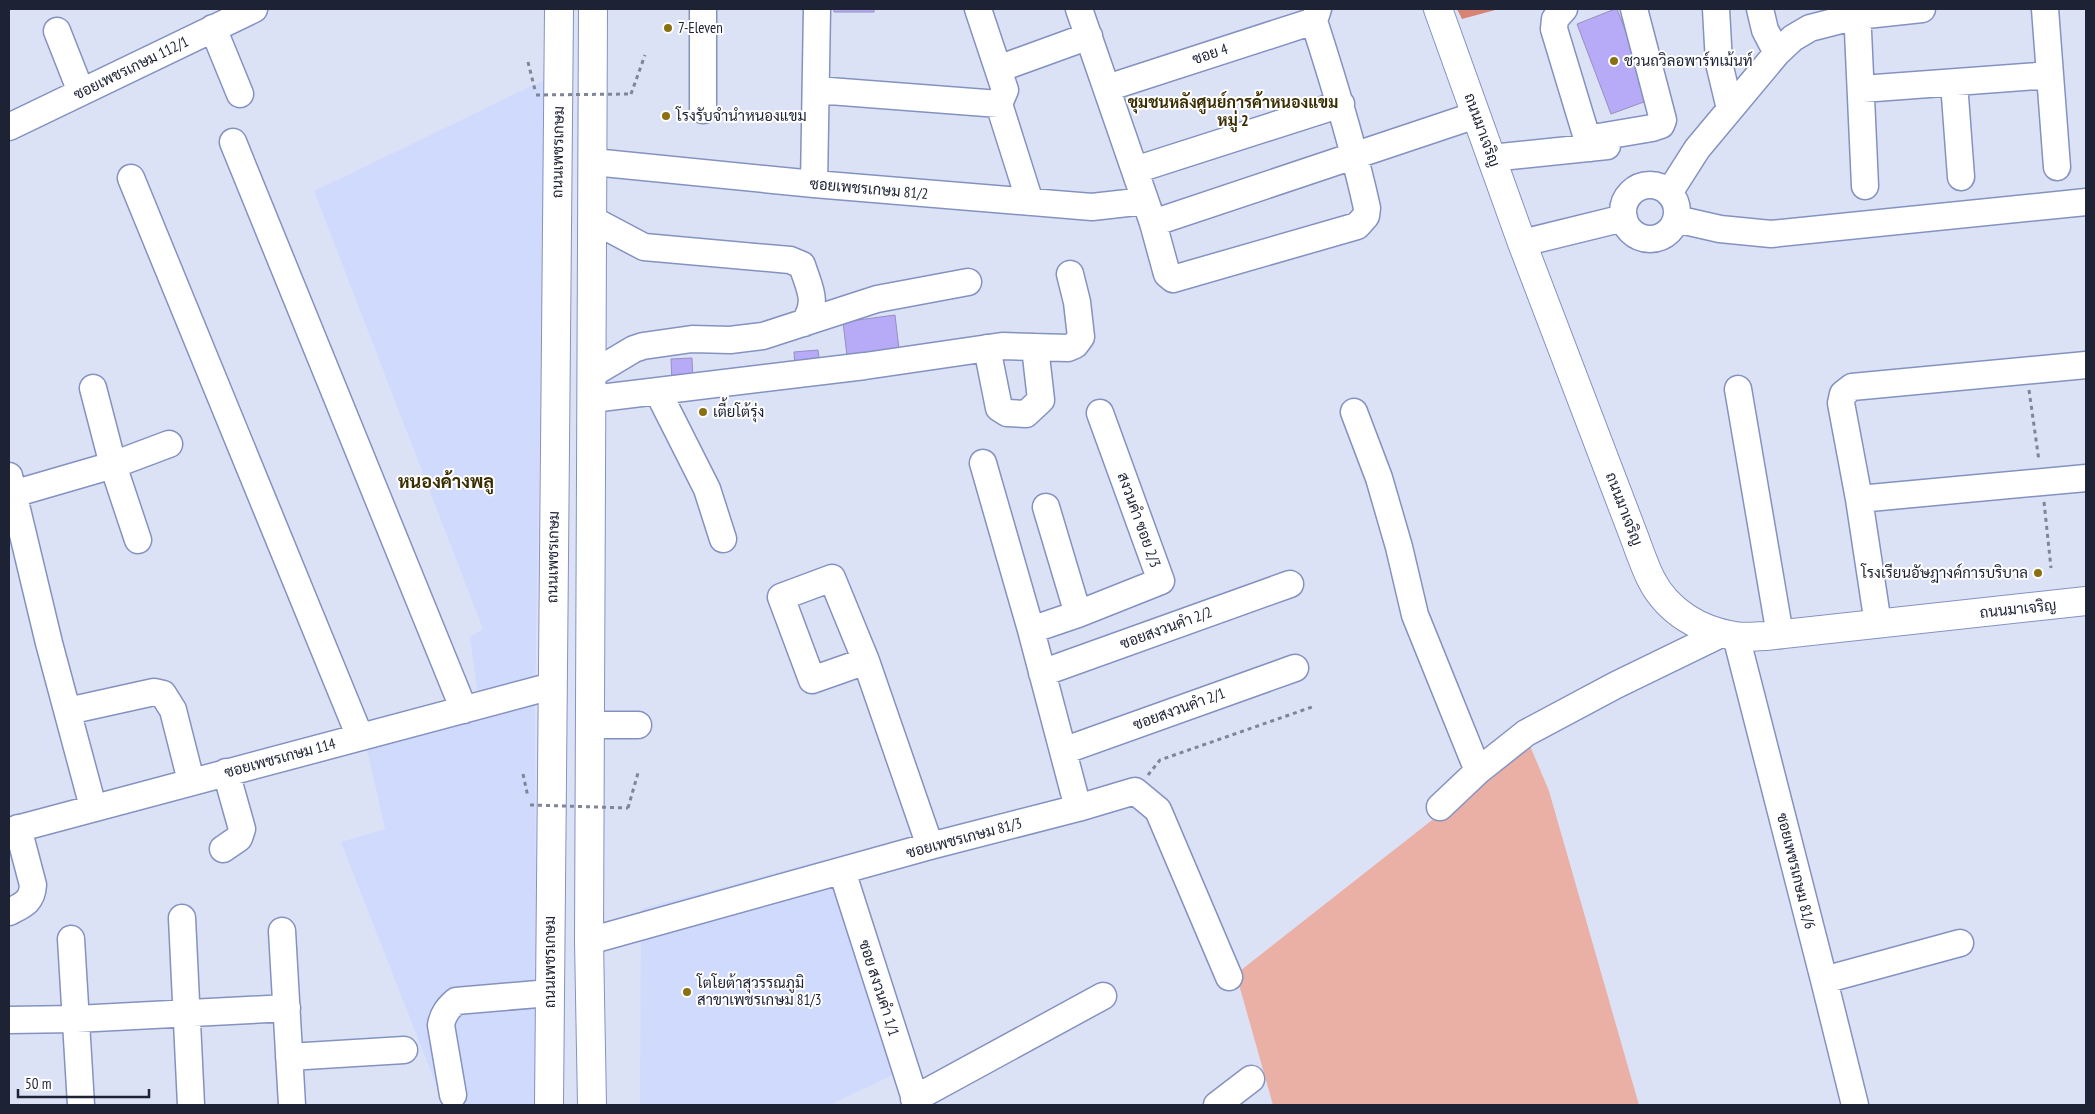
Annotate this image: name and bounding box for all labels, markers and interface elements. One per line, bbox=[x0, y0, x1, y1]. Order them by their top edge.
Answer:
place label: 7-Eleven bbox=[678, 18, 723, 37]
marker: 7-Eleven bbox=[662, 22, 674, 34]
street label: ซอยเพชรเกษม 112/1 bbox=[70, 31, 191, 104]
street label: ซอย 4 bbox=[1190, 39, 1230, 68]
place label: ชวนถวิลอพาร์ทเม้นท์ bbox=[1624, 51, 1753, 70]
marker: ชวนถวิลอพาร์ทเม้นท์ bbox=[1608, 55, 1620, 67]
street label: ถนนมาเจริญ bbox=[1460, 90, 1505, 169]
district label: ชุมชนหลังศูนย์การค้าหนองแขม หมู่ 2 bbox=[1128, 91, 1338, 133]
street label: ถนนเพชรเกษม bbox=[547, 106, 568, 198]
place label: โรงรับจำนำหนองแขม bbox=[675, 106, 807, 125]
marker: โรงรับจำนำหนองแขม bbox=[660, 110, 672, 122]
street label: ซอยเพชรเกษม 81/2 bbox=[809, 174, 929, 203]
place label: เตี้ยโต้รุ่ง bbox=[713, 397, 764, 423]
marker: เตี้ยโต้รุ่ง bbox=[697, 406, 709, 418]
street label: ถนนมาเจริญ bbox=[1602, 469, 1647, 548]
district label: หนองค้างพลู bbox=[398, 470, 494, 495]
street label: สงวนคำ ซอย 2/3 bbox=[1113, 470, 1165, 570]
street label: ถนนเพชรเกษม bbox=[542, 511, 563, 603]
place label: โรงเรียนอัษฎางค์การบริบาล bbox=[1860, 563, 2028, 583]
marker: โรงเรียนอัษฎางค์การบริบาล bbox=[2032, 567, 2044, 579]
street label: ถนนมาเจริญ bbox=[1979, 595, 2057, 622]
street label: ซอยสงวนคำ 2/2 bbox=[1117, 602, 1215, 653]
street label: ซอยสงวนคำ 2/1 bbox=[1130, 683, 1228, 734]
street label: ซอยเพชรเกษม 114 bbox=[222, 733, 338, 782]
street label: ซอยเพชรเกษม 81/6 bbox=[1773, 811, 1820, 931]
street label: ซอยเพชรเกษม 81/3 bbox=[904, 813, 1024, 862]
street label: ถนนเพชรเกษม bbox=[540, 916, 559, 1008]
street label: ซอย สงวนคำ 1/1 bbox=[855, 937, 904, 1038]
place label: โตโยต้าสุวรรณภูมิ สาขาเพชรเกษม 81/3 bbox=[696, 973, 821, 1009]
marker: โตโยต้าสุวรรณภูมิ สาขาเพชรเกษม 81/3 bbox=[681, 986, 693, 998]
scale bar bbox=[18, 1066, 149, 1098]
text: 50 m bbox=[25, 1074, 51, 1093]

